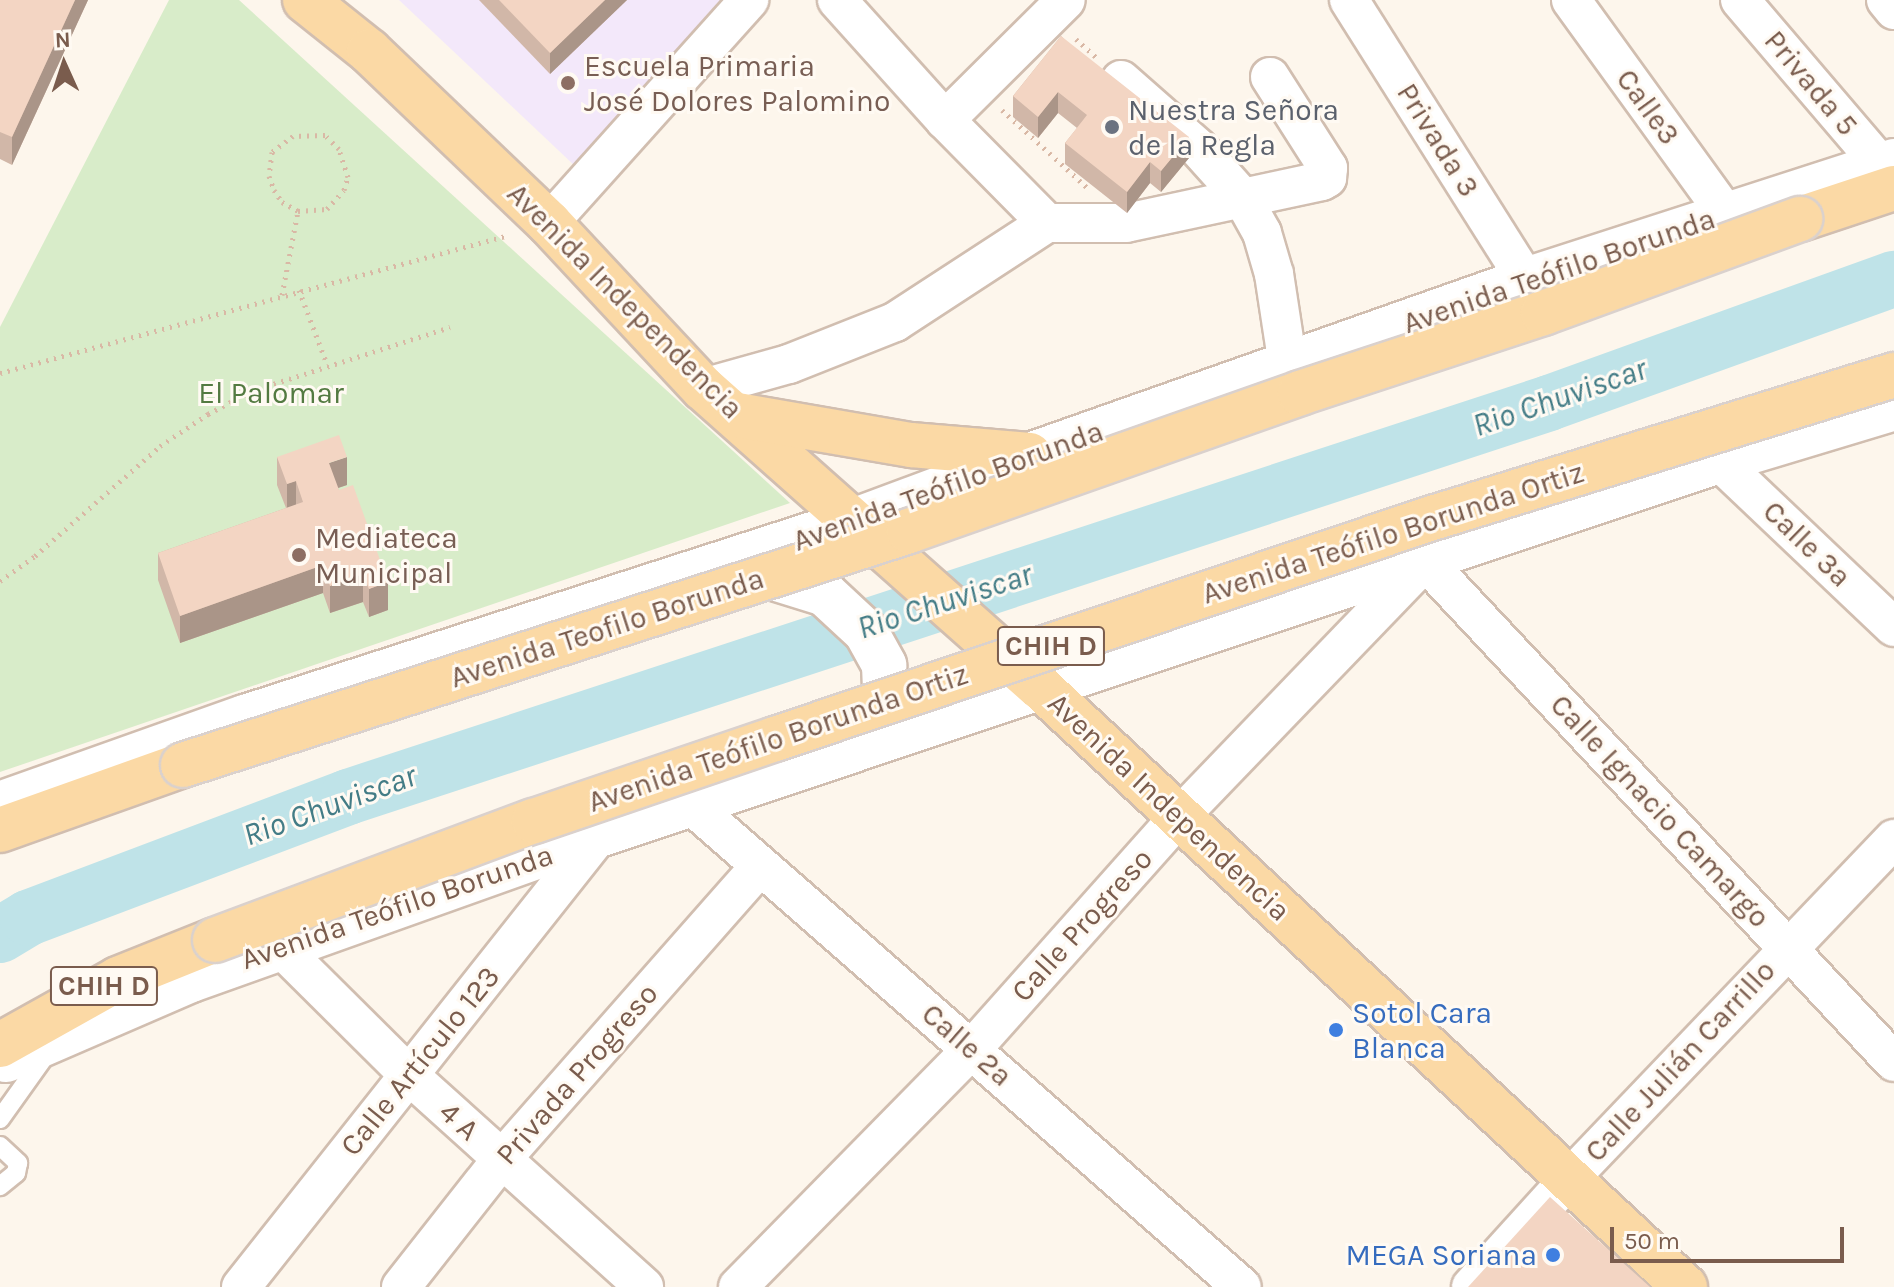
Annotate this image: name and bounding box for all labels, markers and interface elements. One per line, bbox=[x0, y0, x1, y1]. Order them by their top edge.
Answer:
street label: Privada 5 bbox=[1757, 23, 1865, 143]
north arrow bbox=[24, 24, 104, 104]
text: N bbox=[54, 27, 71, 53]
place label: Escuela Primaria José Dolores Palomino bbox=[584, 48, 890, 118]
street label: Calle3 bbox=[1609, 62, 1687, 152]
marker: Escuela Primaria José Dolores Palomino bbox=[559, 74, 577, 92]
street label: Privada 3 bbox=[1389, 77, 1487, 203]
place label: Nuestra Señora de la Regla bbox=[1128, 92, 1339, 162]
marker: Nuestra Señora de la Regla bbox=[1103, 118, 1121, 136]
street label: Avenida Independencia bbox=[500, 176, 750, 426]
street label: Avenida Teófilo Borunda bbox=[1398, 201, 1720, 341]
water label: Rio Chuviscar bbox=[1468, 350, 1652, 446]
park label: El Palomar bbox=[198, 375, 344, 411]
street label: Avenida Teófilo Borunda bbox=[788, 413, 1108, 559]
street label: Avenida Teófilo Borunda Ortiz bbox=[1197, 454, 1589, 612]
street label: Calle 3a bbox=[1755, 493, 1859, 595]
place label: Mediateca Municipal bbox=[315, 520, 458, 590]
marker: Mediateca Municipal bbox=[290, 546, 308, 564]
water label: Rio Chuviscar bbox=[853, 556, 1037, 648]
street label: Avenida Teofilo Borunda bbox=[446, 560, 768, 696]
road number: CHIH D bbox=[995, 622, 1107, 670]
street label: Avenida Teófilo Borunda Ortiz bbox=[583, 656, 973, 820]
street label: Avenida Independencia bbox=[1040, 685, 1298, 929]
street label: Calle Ignacio Camargo bbox=[1543, 687, 1777, 935]
water label: Rio Chuviscar bbox=[238, 757, 422, 855]
street label: Avenida Teófilo Borunda bbox=[236, 837, 558, 977]
street label: Calle Progreso bbox=[1004, 841, 1160, 1009]
street label: Calle Julián Carrillo bbox=[1577, 953, 1783, 1169]
street label: Calle Artículo 123 bbox=[333, 959, 507, 1163]
road number: CHIH D bbox=[48, 962, 160, 1010]
street label: Privada Progreso bbox=[488, 976, 666, 1172]
place label: Sotol Cara Blanca bbox=[1352, 995, 1492, 1066]
street label: Calle 2a bbox=[914, 996, 1020, 1094]
marker: Sotol Cara Blanca bbox=[1327, 1021, 1345, 1039]
street label: 4 A bbox=[432, 1094, 486, 1148]
scale bar bbox=[1614, 1211, 1848, 1261]
text: 50 m bbox=[1624, 1227, 1680, 1255]
place label: MEGA Soriana bbox=[1346, 1237, 1537, 1273]
marker: MEGA Soriana bbox=[1544, 1246, 1562, 1264]

